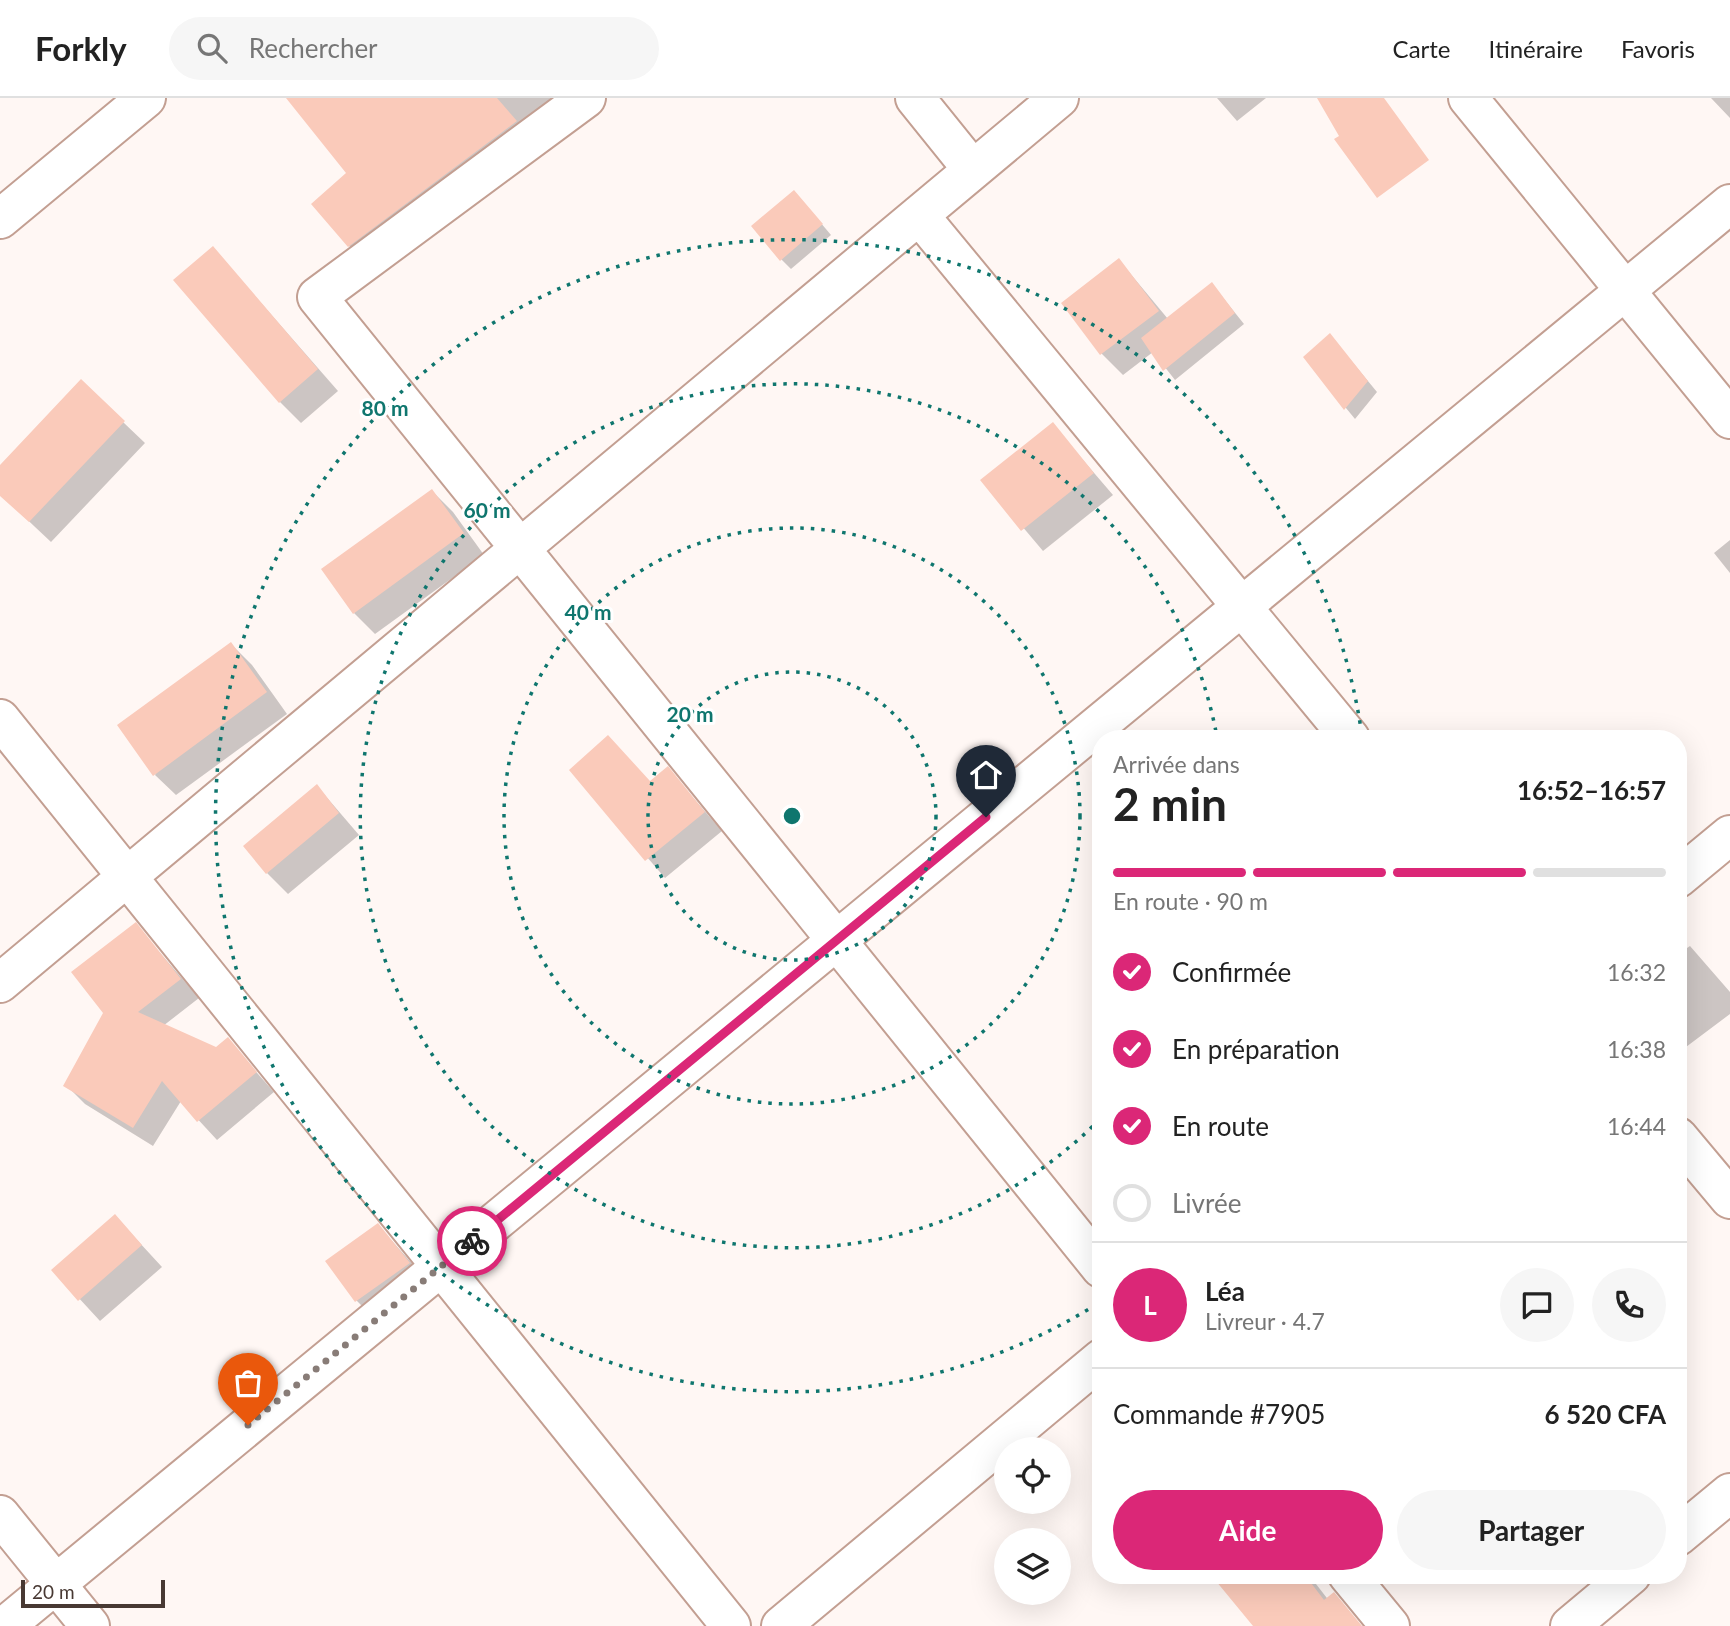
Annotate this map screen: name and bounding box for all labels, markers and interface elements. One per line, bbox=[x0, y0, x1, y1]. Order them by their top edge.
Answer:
search box bbox=[169, 17, 659, 80]
text: Forkly bbox=[35, 28, 127, 68]
icon: search bbox=[193, 29, 231, 67]
text: Rechercher bbox=[249, 32, 378, 64]
text: Carte bbox=[1393, 34, 1451, 63]
text: Itinéraire bbox=[1489, 34, 1583, 63]
text: Favoris bbox=[1621, 34, 1695, 63]
text: 80 m bbox=[361, 395, 409, 420]
text: 60 m bbox=[463, 497, 511, 522]
text: 40 m bbox=[564, 599, 612, 624]
text: 20 m bbox=[666, 701, 714, 726]
pin bbox=[956, 745, 1016, 817]
text: Arrivée dans bbox=[1113, 750, 1240, 778]
icon: home bbox=[967, 756, 1005, 794]
text: 16:52–16:57 bbox=[1517, 774, 1666, 806]
text: 2 min bbox=[1113, 776, 1227, 831]
centre of rings bbox=[780, 804, 804, 828]
text: En route · 90 m bbox=[1113, 887, 1268, 915]
icon: check bbox=[1113, 953, 1151, 991]
text: Confirmée bbox=[1172, 956, 1291, 988]
text: 16:32 bbox=[1607, 958, 1666, 986]
icon: check bbox=[1113, 1030, 1151, 1068]
text: En préparation bbox=[1172, 1033, 1340, 1065]
text: 16:38 bbox=[1607, 1035, 1666, 1063]
icon: check bbox=[1113, 1107, 1151, 1145]
text: En route bbox=[1172, 1110, 1269, 1142]
text: 16:44 bbox=[1607, 1112, 1666, 1140]
text: Livrée bbox=[1172, 1187, 1241, 1219]
courier bbox=[437, 1206, 507, 1276]
icon: bike bbox=[453, 1222, 491, 1260]
button: chat bbox=[1500, 1268, 1574, 1342]
button: phone bbox=[1592, 1268, 1666, 1342]
text: Léa bbox=[1205, 1275, 1245, 1307]
text: L bbox=[1143, 1289, 1157, 1321]
text: Livreur · 4.7 bbox=[1205, 1307, 1325, 1335]
pin bbox=[218, 1353, 278, 1425]
icon: bag bbox=[229, 1364, 267, 1402]
text: Commande #7905 bbox=[1113, 1398, 1325, 1430]
text: 6 520 CFA bbox=[1545, 1398, 1666, 1430]
map controls bbox=[994, 1437, 1071, 1605]
button: locate bbox=[994, 1437, 1071, 1514]
button: Aide bbox=[1113, 1490, 1383, 1570]
button: Partager bbox=[1397, 1490, 1666, 1570]
button: layers bbox=[994, 1528, 1071, 1605]
scale bar bbox=[21, 1577, 164, 1609]
text: 20 m bbox=[32, 1580, 75, 1603]

